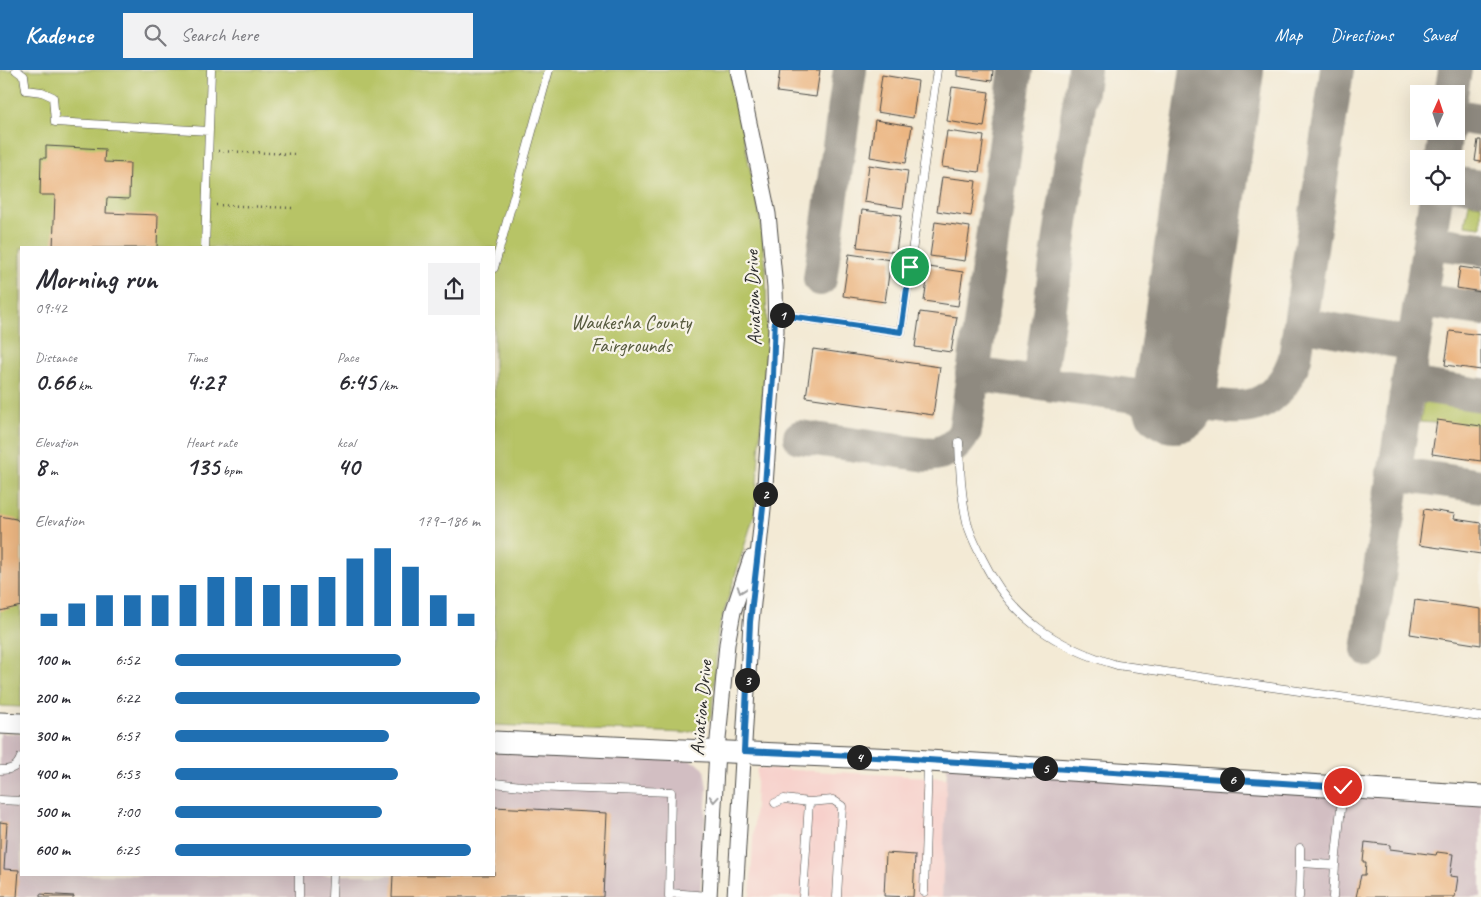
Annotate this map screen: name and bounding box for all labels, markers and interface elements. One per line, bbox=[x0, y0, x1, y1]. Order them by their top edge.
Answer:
search box bbox=[123, 13, 473, 58]
text: Kadence bbox=[25, 20, 93, 50]
icon: search bbox=[141, 21, 169, 49]
text: Search here bbox=[181, 23, 258, 47]
text: Map bbox=[1275, 24, 1302, 46]
text: Directions bbox=[1330, 24, 1393, 46]
text: Saved bbox=[1421, 24, 1456, 46]
north arrow bbox=[1410, 85, 1465, 140]
map controls bbox=[1410, 85, 1465, 205]
button: locate bbox=[1410, 150, 1465, 205]
pin bbox=[889, 246, 931, 288]
street label: Aviation Drive bbox=[739, 248, 767, 346]
icon: arrive bbox=[896, 253, 924, 281]
text: Morning run bbox=[35, 261, 157, 296]
button: share bbox=[428, 263, 480, 315]
text: 09:42 bbox=[35, 298, 67, 318]
pin: 1 bbox=[770, 302, 794, 328]
text: 1 bbox=[779, 307, 786, 324]
park label: Waukesha County Fairgrounds bbox=[571, 310, 693, 358]
text: Distance bbox=[35, 349, 77, 366]
text: Time bbox=[186, 349, 207, 366]
text: Pace bbox=[337, 349, 359, 366]
text: 0.66 bbox=[35, 366, 75, 398]
text: 4:27 bbox=[186, 366, 225, 398]
text: 6:45 bbox=[337, 366, 376, 398]
text: km bbox=[75, 377, 92, 394]
text: /km bbox=[376, 377, 398, 394]
text: Elevation bbox=[35, 434, 78, 451]
text: Heart rate bbox=[186, 434, 237, 451]
text: kcal bbox=[337, 434, 356, 451]
text: 8 bbox=[35, 451, 46, 483]
text: 135 bbox=[186, 451, 219, 483]
text: 40 bbox=[337, 451, 360, 483]
text: m bbox=[46, 462, 58, 479]
text: bpm bbox=[219, 462, 242, 479]
pin: 2 bbox=[752, 482, 778, 506]
text: 2 bbox=[762, 486, 769, 503]
text: Elevation bbox=[35, 511, 84, 531]
text: 179–186 m bbox=[417, 511, 480, 531]
one-way arrow bbox=[737, 585, 747, 594]
text: 100 m bbox=[35, 650, 70, 670]
text: 6:52 bbox=[115, 650, 140, 670]
street label: Aviation Drive bbox=[684, 658, 718, 757]
pin: 3 bbox=[734, 668, 760, 692]
text: 3 bbox=[744, 672, 751, 689]
text: 200 m bbox=[35, 688, 70, 708]
text: 6:22 bbox=[115, 688, 140, 708]
text: 300 m bbox=[35, 726, 70, 746]
text: 6:57 bbox=[115, 726, 140, 746]
pin: 4 bbox=[846, 744, 872, 770]
text: 4 bbox=[856, 749, 863, 766]
pin: 5 bbox=[1032, 756, 1058, 780]
text: 5 bbox=[1042, 760, 1049, 777]
text: 400 m bbox=[35, 764, 70, 784]
text: 6:53 bbox=[115, 764, 140, 784]
pin: 6 bbox=[1220, 766, 1244, 792]
pin bbox=[1322, 766, 1364, 808]
text: 6 bbox=[1229, 771, 1236, 788]
icon: check bbox=[1329, 773, 1357, 801]
one-way arrow bbox=[709, 795, 720, 803]
text: 500 m bbox=[35, 802, 69, 822]
text: 7:00 bbox=[115, 802, 140, 822]
text: 600 m bbox=[35, 840, 70, 860]
text: 6:25 bbox=[115, 840, 140, 860]

